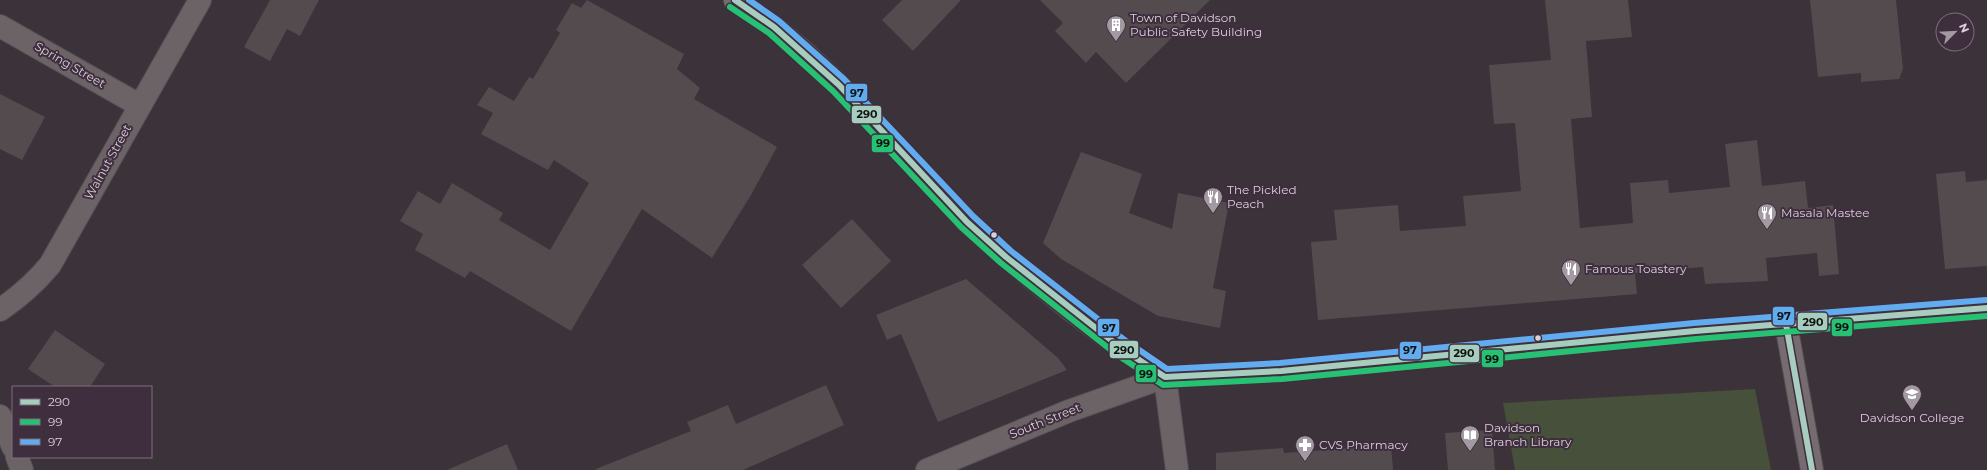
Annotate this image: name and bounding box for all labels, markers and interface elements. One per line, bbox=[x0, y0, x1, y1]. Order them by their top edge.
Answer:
place label: Town of Davidson Public Safety Building bbox=[1130, 10, 1262, 39]
north arrow bbox=[1935, 12, 1975, 52]
building icon: Town of Davidson Public Safety Building bbox=[1105, 14, 1127, 42]
text: N bbox=[1956, 21, 1972, 35]
street label: Spring Street bbox=[32, 38, 108, 91]
line badge: 97 bbox=[845, 83, 868, 102]
text: 97 bbox=[850, 86, 864, 100]
line badge: 290 bbox=[851, 105, 882, 124]
text: 290 bbox=[857, 107, 878, 121]
street label: Walnut Street bbox=[81, 122, 134, 202]
line badge: 99 bbox=[871, 134, 894, 153]
text: 99 bbox=[876, 136, 890, 150]
place label: The Pickled Peach bbox=[1227, 182, 1297, 211]
restaurant icon: The Pickled Peach bbox=[1202, 186, 1224, 214]
restaurant icon: Masala Mastee bbox=[1756, 202, 1778, 230]
place label: Masala Mastee bbox=[1781, 205, 1869, 220]
unlabelled marker bbox=[989, 230, 999, 240]
restaurant icon: Famous Toastery bbox=[1560, 258, 1582, 286]
place label: Famous Toastery bbox=[1585, 261, 1687, 276]
line badge: 97 bbox=[1772, 306, 1795, 326]
text: 97 bbox=[1777, 309, 1791, 323]
line badge: 290 bbox=[1797, 312, 1828, 331]
text: 290 bbox=[1803, 315, 1824, 329]
line badge: 97 bbox=[1097, 318, 1120, 337]
line badge: 99 bbox=[1831, 318, 1853, 337]
text: 99 bbox=[1835, 320, 1849, 334]
text: 97 bbox=[1102, 321, 1116, 335]
unlabelled marker bbox=[1533, 333, 1543, 343]
line badge: 290 bbox=[1109, 340, 1139, 359]
line badge: 97 bbox=[1399, 341, 1422, 360]
text: 290 bbox=[1114, 343, 1135, 357]
text: 97 bbox=[1403, 343, 1417, 357]
line badge: 290 bbox=[1449, 344, 1480, 363]
text: 290 bbox=[1454, 346, 1475, 360]
line badge: 99 bbox=[1481, 349, 1504, 368]
text: 99 bbox=[1485, 352, 1499, 366]
line badge: 99 bbox=[1135, 364, 1157, 383]
text: 99 bbox=[1139, 367, 1153, 381]
school or university icon: Davidson College bbox=[1901, 383, 1923, 411]
legend bbox=[12, 386, 152, 458]
text: 290 bbox=[48, 394, 70, 409]
street label: South Street bbox=[1007, 399, 1083, 442]
place label: Davidson College bbox=[1860, 410, 1964, 425]
text: 99 bbox=[48, 414, 63, 429]
place label: Davidson Branch Library bbox=[1484, 420, 1572, 449]
library icon: Davidson Branch Library bbox=[1459, 424, 1481, 452]
text: 97 bbox=[48, 434, 62, 449]
pharmacy icon: CVS Pharmacy bbox=[1294, 434, 1316, 462]
place label: CVS Pharmacy bbox=[1319, 437, 1408, 452]

